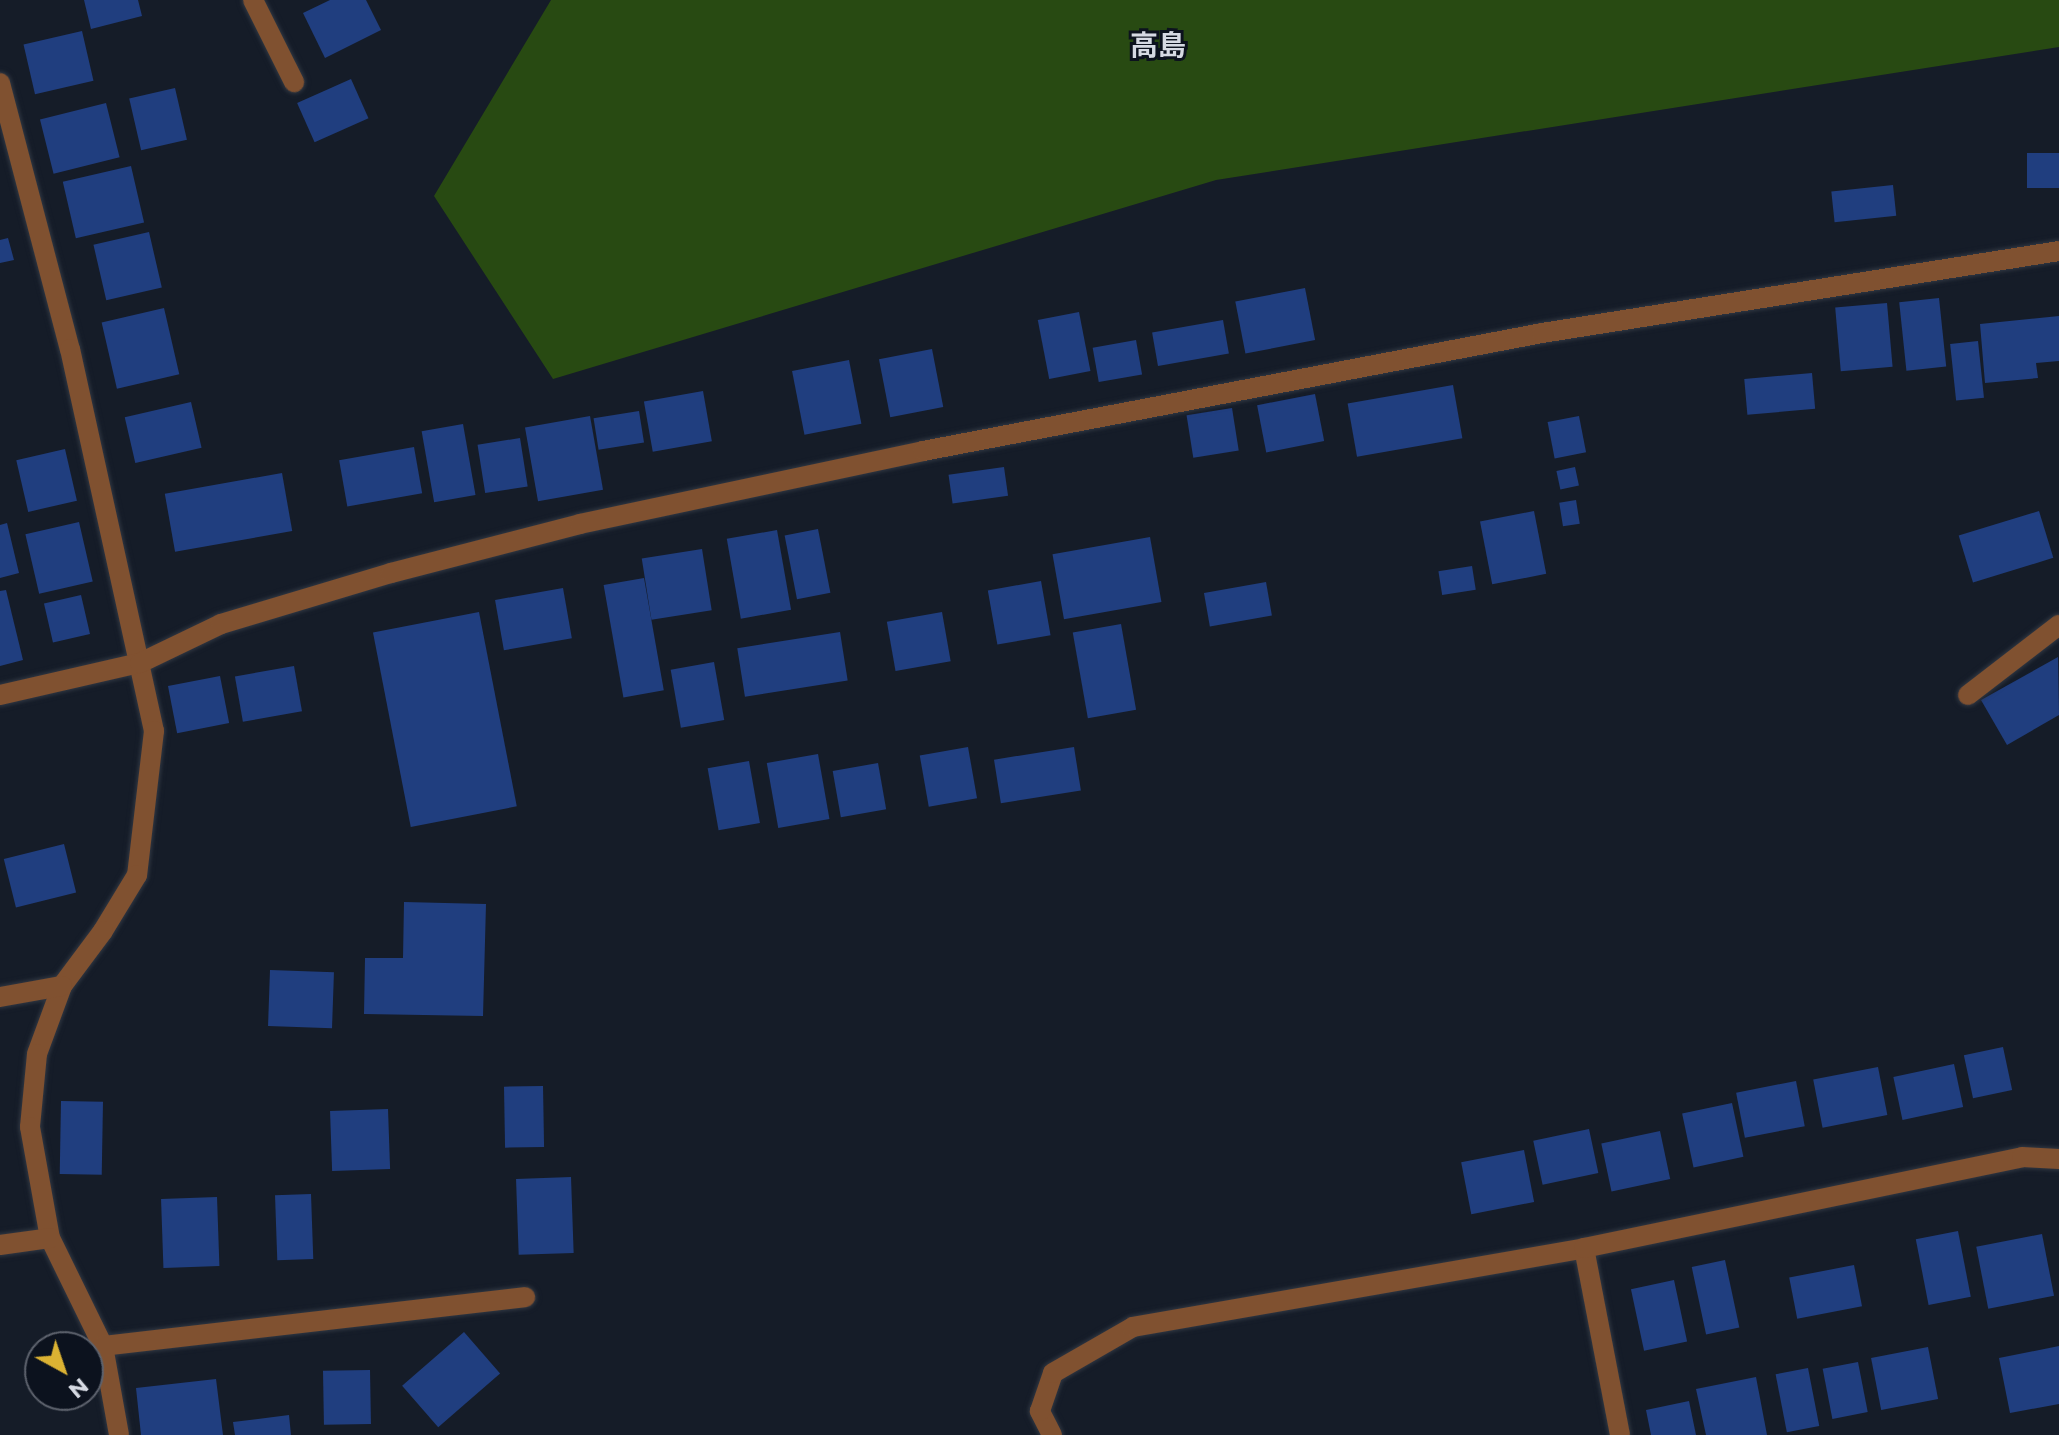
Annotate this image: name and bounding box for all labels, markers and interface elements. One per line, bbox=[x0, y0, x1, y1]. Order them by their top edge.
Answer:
district label: 高島 bbox=[1130, 28, 1186, 62]
north arrow bbox=[24, 1331, 104, 1411]
text: N bbox=[63, 1372, 94, 1404]

